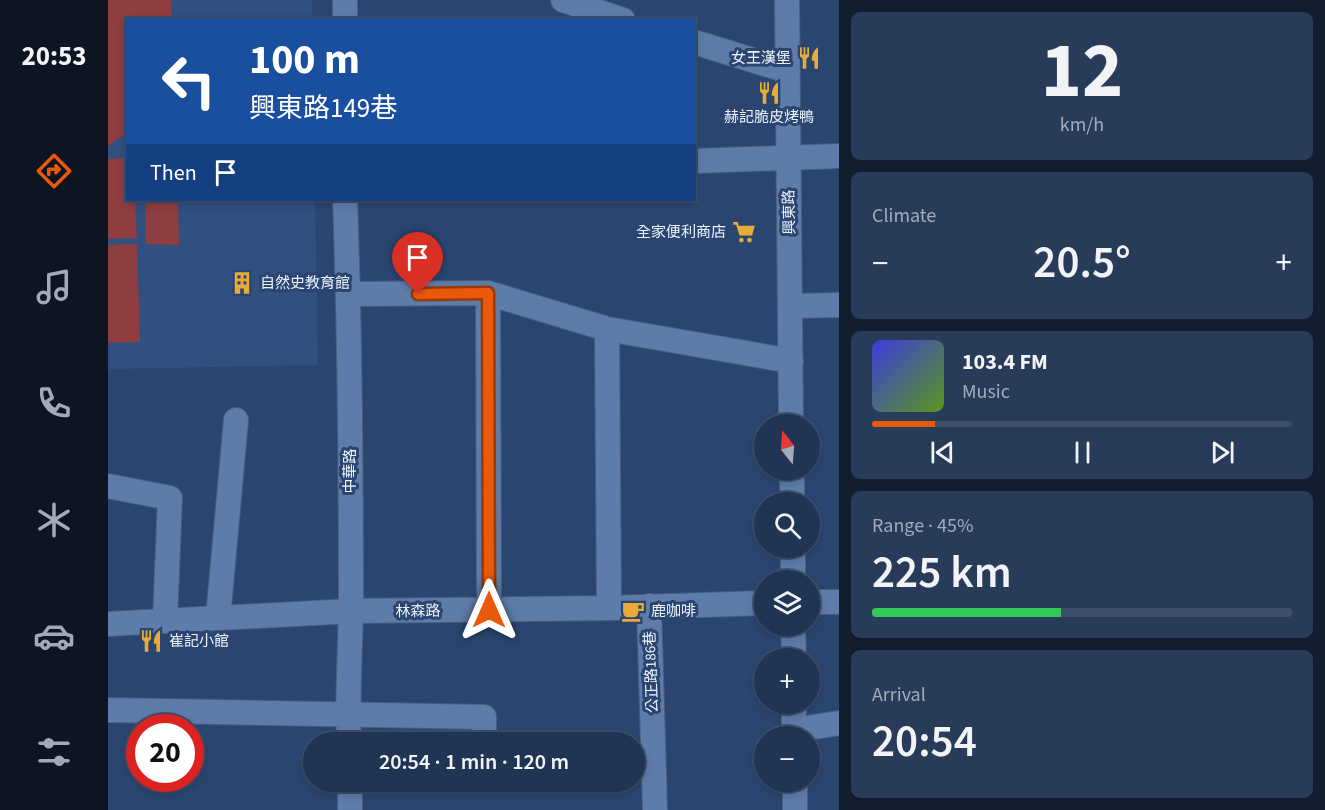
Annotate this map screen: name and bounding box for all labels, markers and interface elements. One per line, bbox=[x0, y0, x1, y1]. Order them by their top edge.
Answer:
text: 12 bbox=[1041, 16, 1123, 127]
text: 100 m bbox=[249, 30, 360, 90]
text: 20:53 bbox=[21, 37, 87, 76]
icon: left bbox=[150, 42, 228, 120]
restaurant icon: 女王漢堡 bbox=[796, 45, 822, 71]
place label: 女王漢堡 bbox=[731, 48, 791, 69]
restaurant icon: 赫記脆皮烤鴨 bbox=[756, 80, 782, 106]
text: 興東路149巷 bbox=[249, 89, 397, 128]
place label: 赫記脆皮烤鴨 bbox=[724, 107, 814, 128]
text: km/h bbox=[1060, 111, 1104, 139]
icon: directions bbox=[33, 150, 75, 192]
icon: arrive bbox=[209, 156, 242, 189]
text: Then bbox=[150, 157, 197, 189]
street label: 興東路 bbox=[779, 189, 800, 235]
text: Climate bbox=[872, 202, 936, 230]
supermarket icon: 全家便利商店 bbox=[731, 219, 757, 245]
place label: 全家便利商店 bbox=[636, 222, 726, 243]
text: 20.5° bbox=[1033, 231, 1131, 295]
pin bbox=[392, 232, 443, 294]
text: − bbox=[872, 240, 888, 287]
text: + bbox=[1276, 240, 1292, 287]
icon: arrive bbox=[401, 241, 434, 274]
icon: music bbox=[33, 266, 75, 308]
building icon: 自然史教育館 bbox=[229, 270, 255, 296]
place label: 自然史教育館 bbox=[260, 273, 350, 294]
text: 103.4 FM bbox=[962, 346, 1048, 378]
text: Music bbox=[962, 378, 1010, 406]
icon: phone bbox=[33, 382, 75, 424]
north arrow bbox=[754, 414, 820, 480]
map controls bbox=[754, 414, 820, 792]
icon: previous bbox=[926, 436, 959, 469]
icon: pause bbox=[1066, 436, 1099, 469]
icon: next bbox=[1206, 436, 1239, 469]
street label: 中華路 bbox=[340, 448, 361, 494]
button: search bbox=[754, 492, 820, 558]
icon: climate bbox=[33, 499, 75, 541]
text: Range · 45% bbox=[872, 512, 973, 540]
text: 225 km bbox=[872, 541, 1012, 605]
button: layers bbox=[754, 570, 820, 636]
position arrow bbox=[457, 578, 521, 642]
cafe icon: 鹿咖啡 bbox=[620, 598, 646, 624]
street label: 林森路 bbox=[395, 601, 441, 622]
place label: 鹿咖啡 bbox=[651, 601, 696, 622]
icon: car bbox=[33, 615, 75, 657]
restaurant icon: 崔記小館 bbox=[138, 628, 164, 654]
street label: 公正路186巷 bbox=[640, 630, 663, 714]
place label: 崔記小館 bbox=[169, 631, 229, 652]
button: + bbox=[754, 648, 820, 714]
text: Arrival bbox=[872, 681, 926, 709]
text: 20:54 bbox=[872, 710, 977, 774]
speed limit sign: 20 bbox=[126, 714, 204, 792]
button: − bbox=[754, 726, 820, 792]
icon: filters bbox=[33, 731, 75, 773]
text: 20:54 · 1 min · 120 m bbox=[379, 746, 569, 778]

